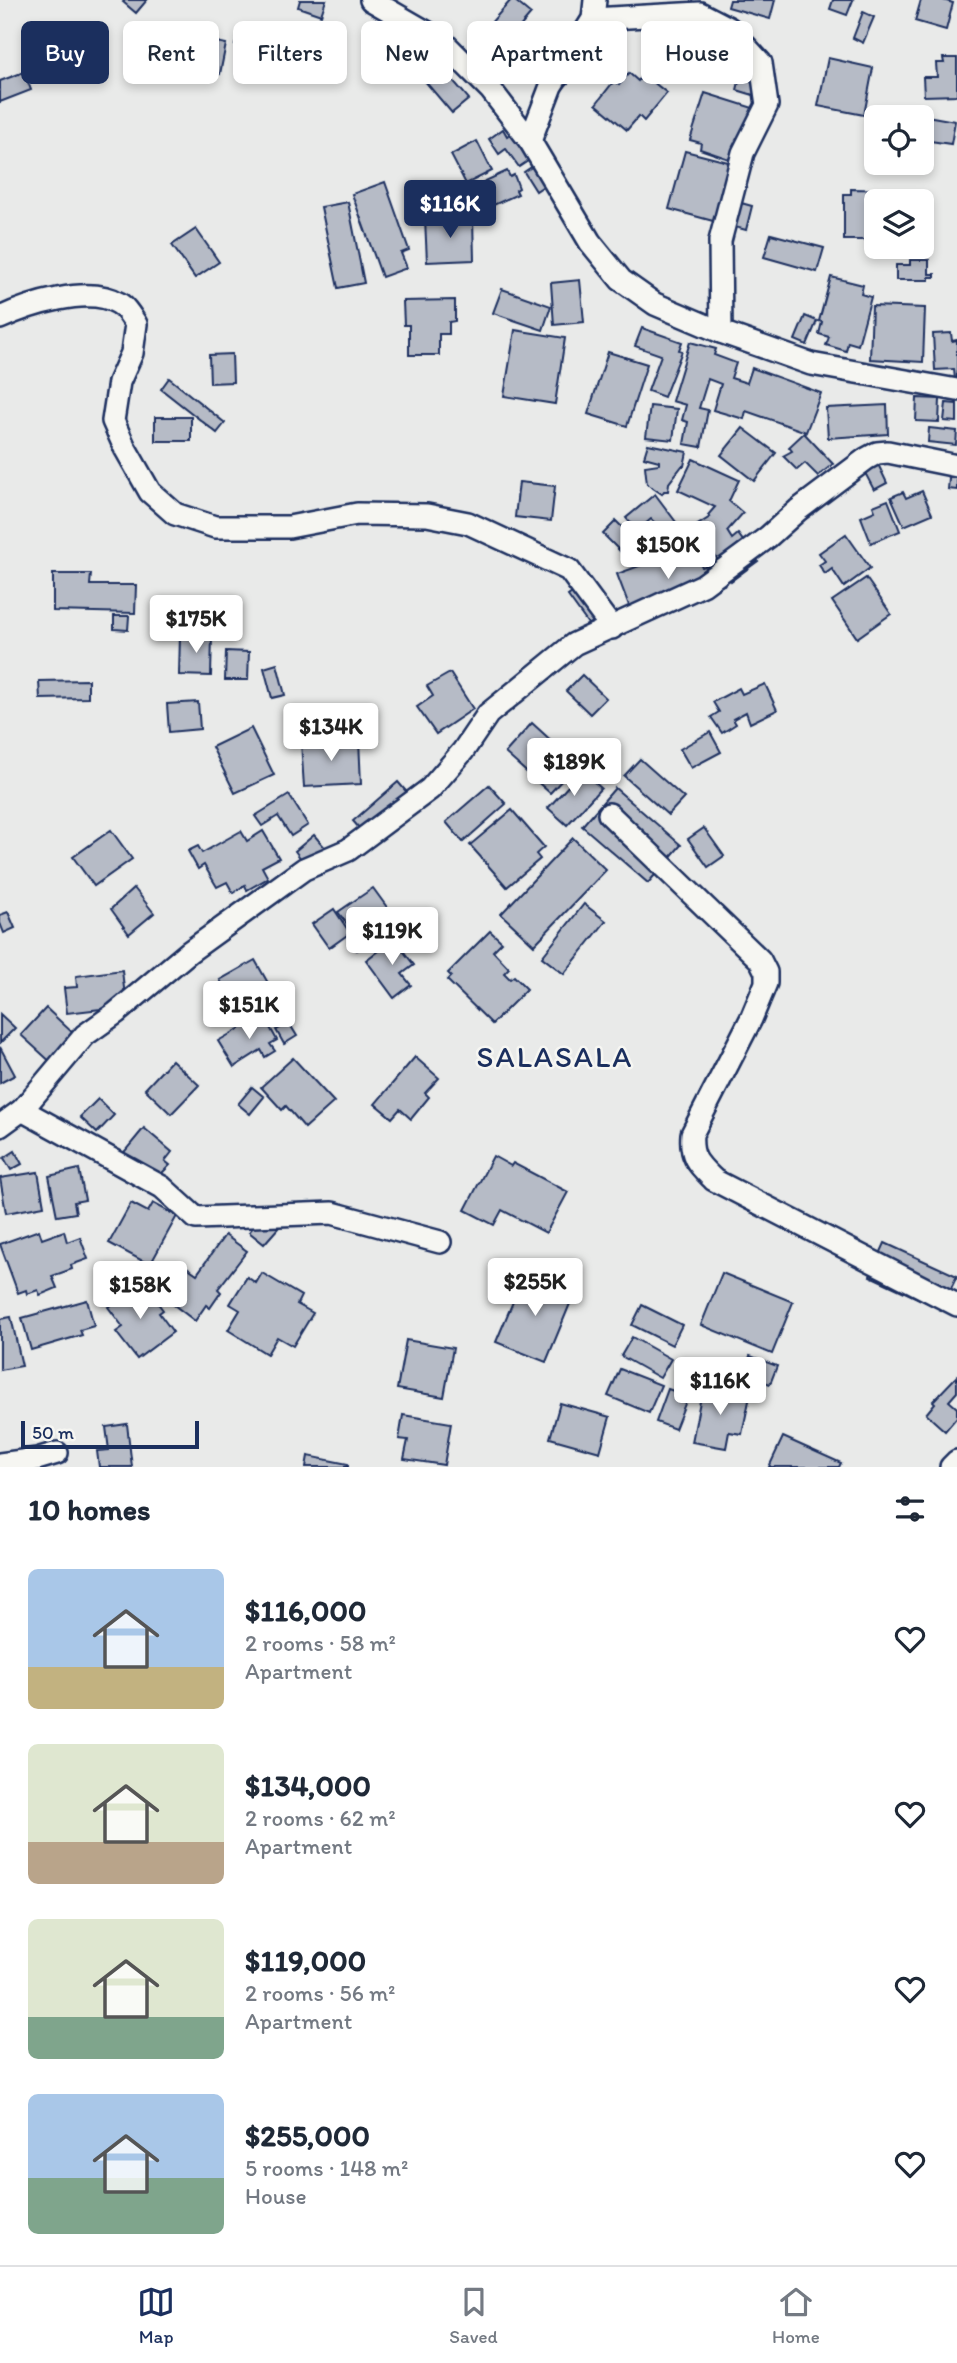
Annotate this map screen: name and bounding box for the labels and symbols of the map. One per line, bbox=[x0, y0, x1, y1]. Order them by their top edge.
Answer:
pin: $116K bbox=[401, 180, 499, 240]
pin: $150K bbox=[619, 522, 717, 581]
pin: $175K bbox=[147, 596, 245, 655]
pin: $134K bbox=[282, 704, 380, 763]
pin: $189K bbox=[525, 738, 623, 798]
pin: $119K bbox=[343, 908, 441, 967]
pin: $151K bbox=[200, 982, 298, 1041]
district label: SALASALA bbox=[477, 1038, 633, 1075]
pin: $255K bbox=[486, 1258, 584, 1318]
pin: $158K bbox=[91, 1262, 189, 1321]
pin: $116K bbox=[671, 1358, 769, 1417]
scale bar bbox=[21, 1418, 200, 1450]

